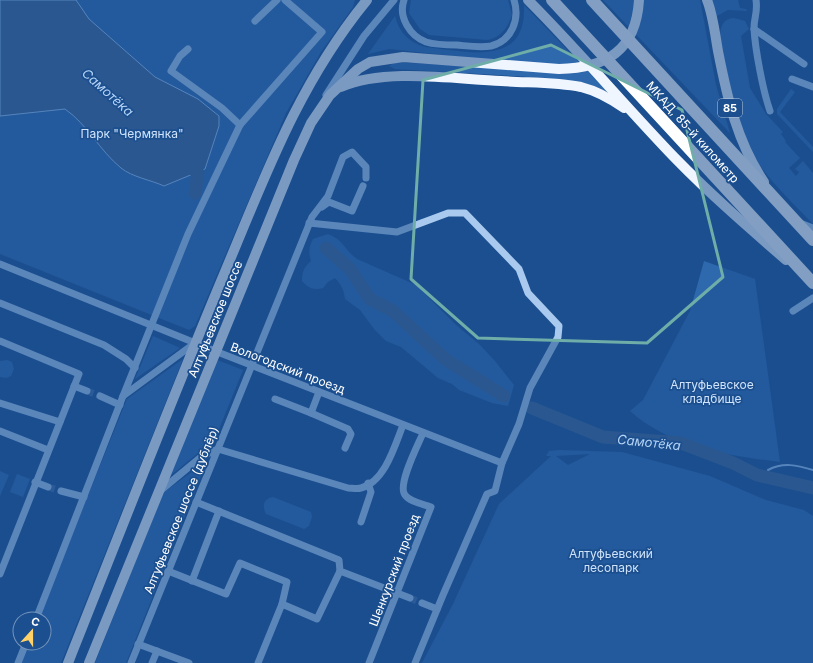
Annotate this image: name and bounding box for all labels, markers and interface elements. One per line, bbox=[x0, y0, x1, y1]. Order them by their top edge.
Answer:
water label: Самотёка bbox=[79, 65, 137, 119]
street label: МКАД, 85-й километр bbox=[643, 78, 743, 186]
road number: 85 bbox=[718, 99, 742, 117]
park label: Парк "Чермянка" bbox=[80, 126, 184, 141]
street label: Алтуфьевское шоссе bbox=[185, 258, 245, 380]
street label: Вологодский проезд bbox=[228, 339, 348, 397]
park label: Алтуфьевское кладбище bbox=[670, 377, 754, 406]
street label: Алтуфьевское шоссе (дублёр) bbox=[140, 424, 222, 596]
water label: Самотёка bbox=[617, 431, 682, 453]
street label: Шенкурский проезд bbox=[366, 511, 423, 628]
park label: Алтуфьевский лесопарк bbox=[569, 546, 653, 575]
north arrow bbox=[12, 611, 52, 651]
text: С bbox=[29, 614, 42, 630]

